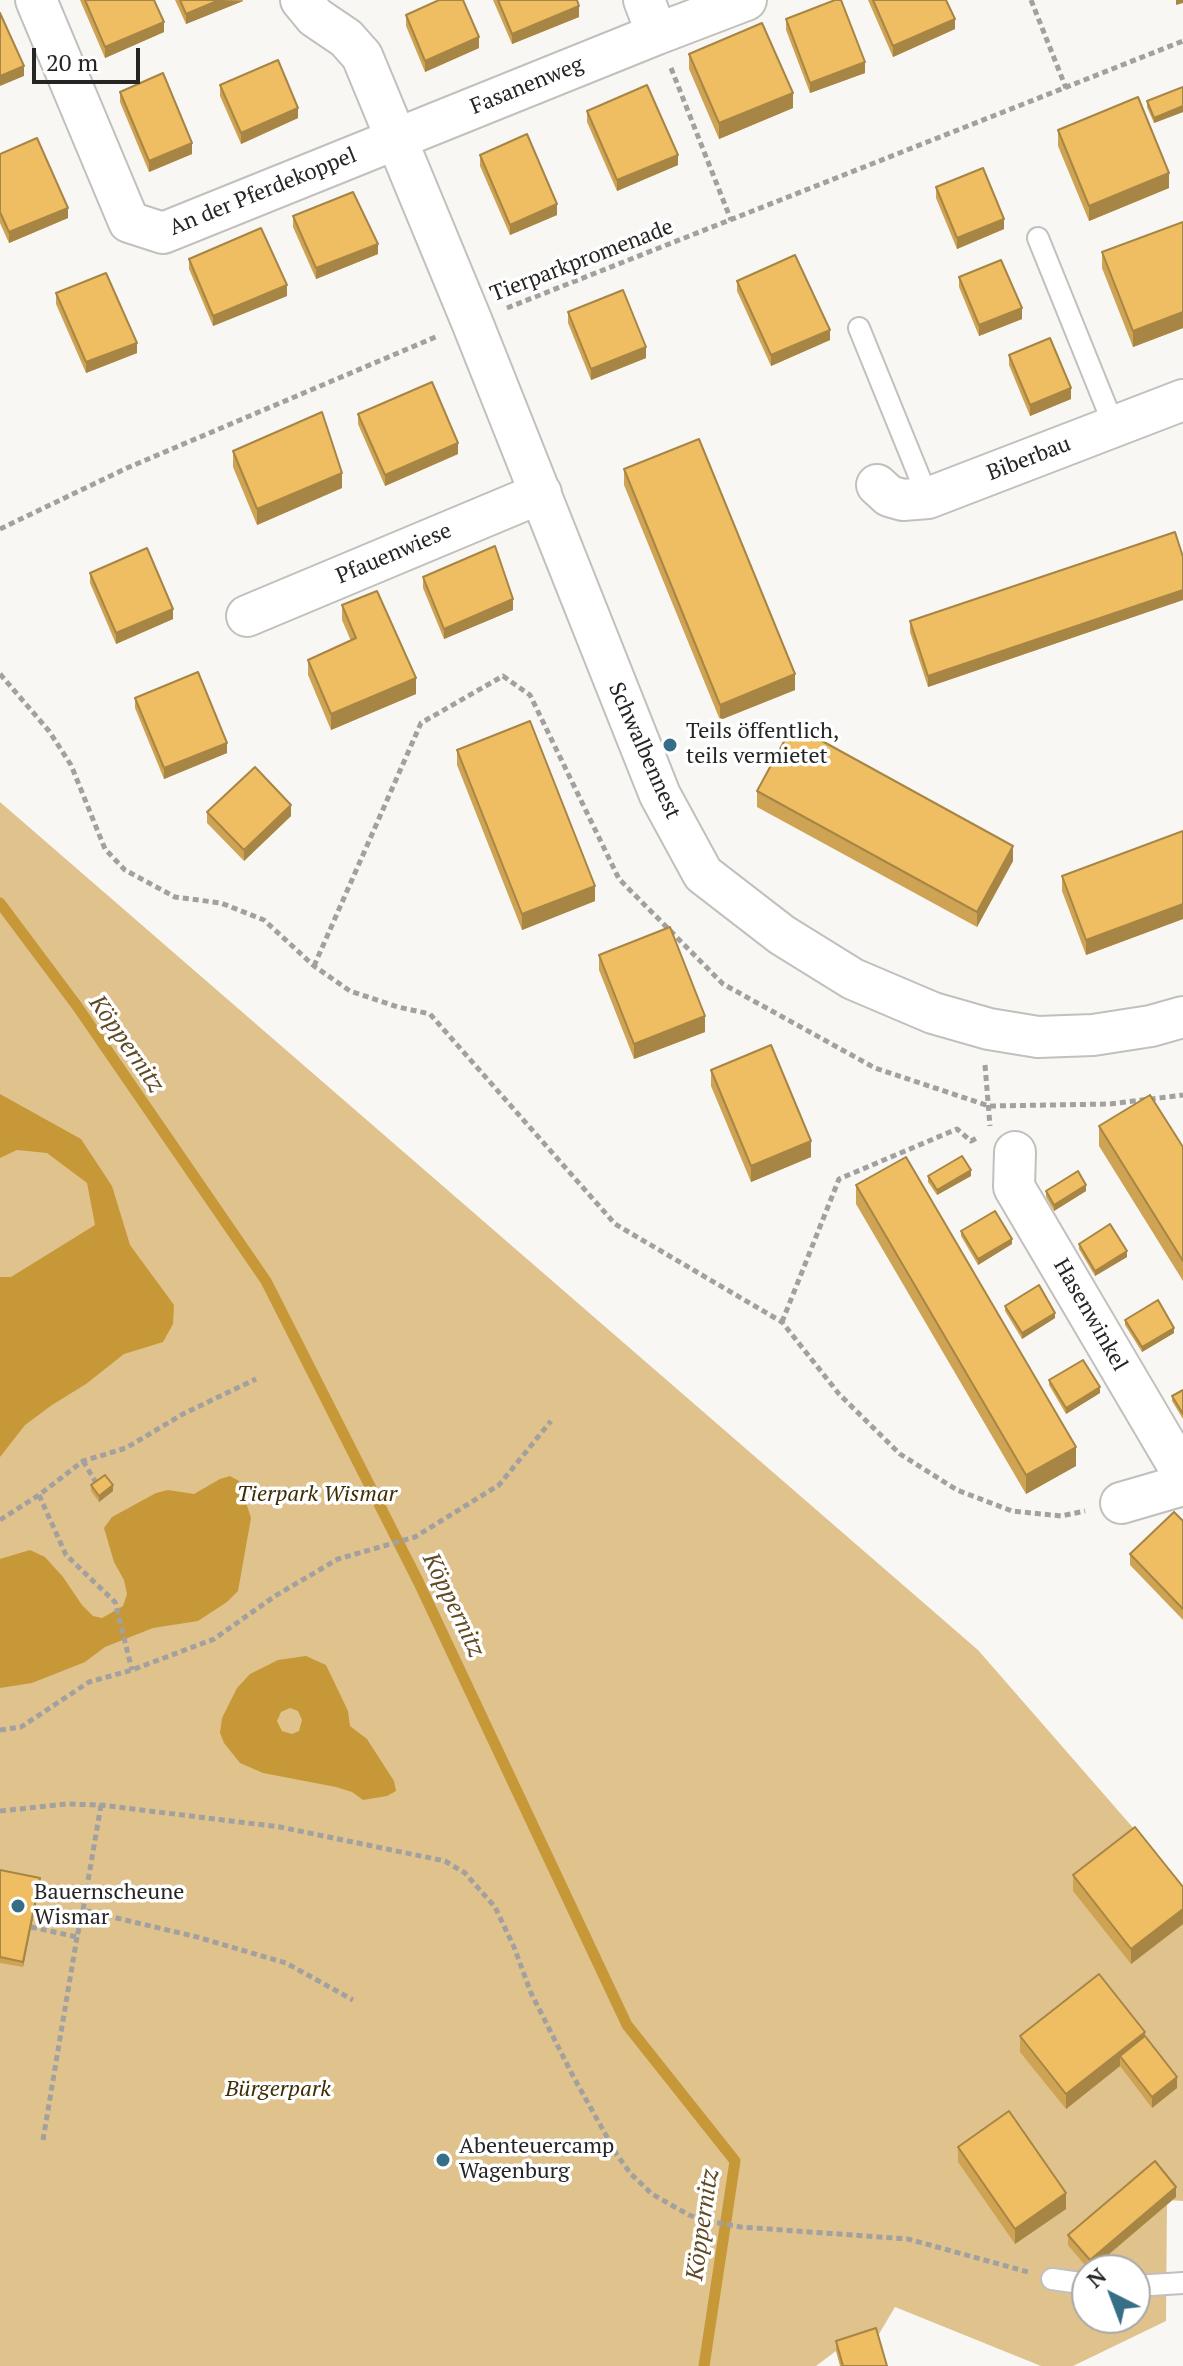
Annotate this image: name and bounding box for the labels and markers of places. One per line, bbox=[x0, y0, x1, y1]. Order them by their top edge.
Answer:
place label: Teils öffentlich, teils vermietet bbox=[686, 719, 839, 770]
marker: Teils öffentlich, teils vermietet bbox=[661, 736, 679, 754]
place label: Bauernscheune Wismar bbox=[34, 1880, 184, 1932]
marker: Bauernscheune Wismar bbox=[9, 1897, 27, 1915]
place label: Abenteuercamp Wagenburg bbox=[459, 2134, 614, 2186]
marker: Abenteuercamp Wagenburg bbox=[434, 2151, 452, 2169]

